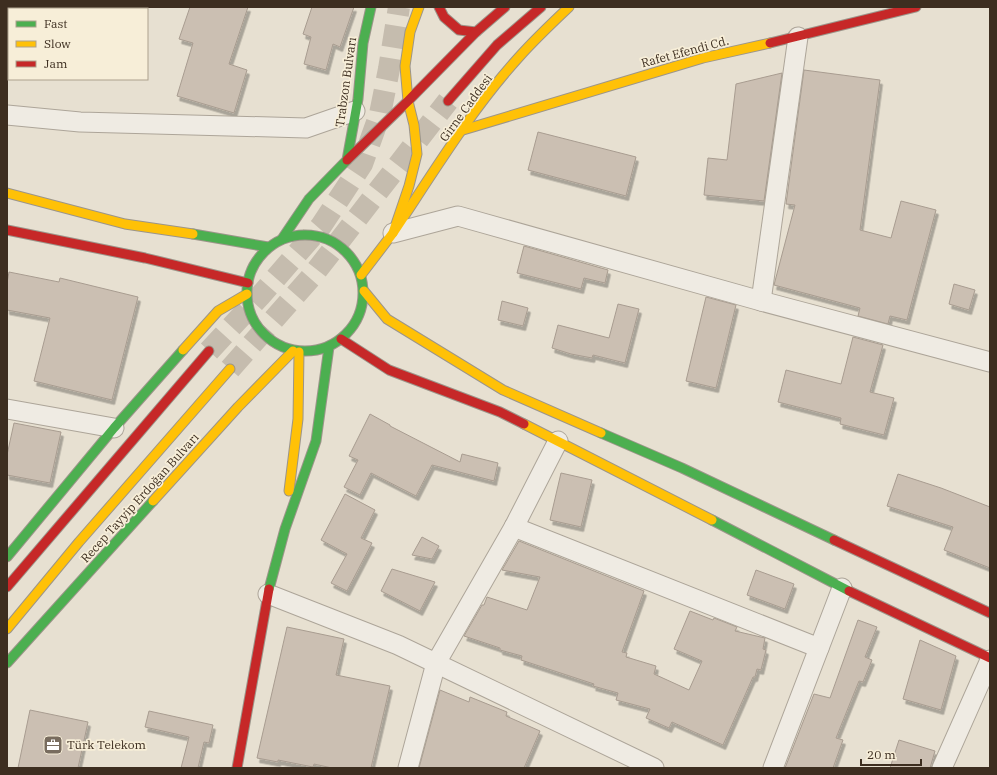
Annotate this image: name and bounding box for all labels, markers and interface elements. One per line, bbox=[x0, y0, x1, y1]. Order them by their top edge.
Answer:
legend bbox=[8, 8, 148, 80]
text: Fast bbox=[44, 16, 68, 31]
street label: Rafet Efendi Cd. bbox=[639, 33, 730, 70]
text: Slow bbox=[44, 36, 71, 51]
street label: Trabzon Bulvarı bbox=[332, 36, 359, 128]
text: Jam bbox=[44, 56, 68, 71]
street label: Girne Caddesi bbox=[436, 71, 495, 144]
street label: Recep Tayyip Erdoğan Bulvarı bbox=[77, 430, 202, 566]
office icon: Türk Telekom bbox=[42, 734, 64, 756]
place label: Türk Telekom bbox=[67, 737, 146, 752]
scale bar bbox=[861, 741, 921, 767]
text: 20 m bbox=[867, 747, 896, 762]

